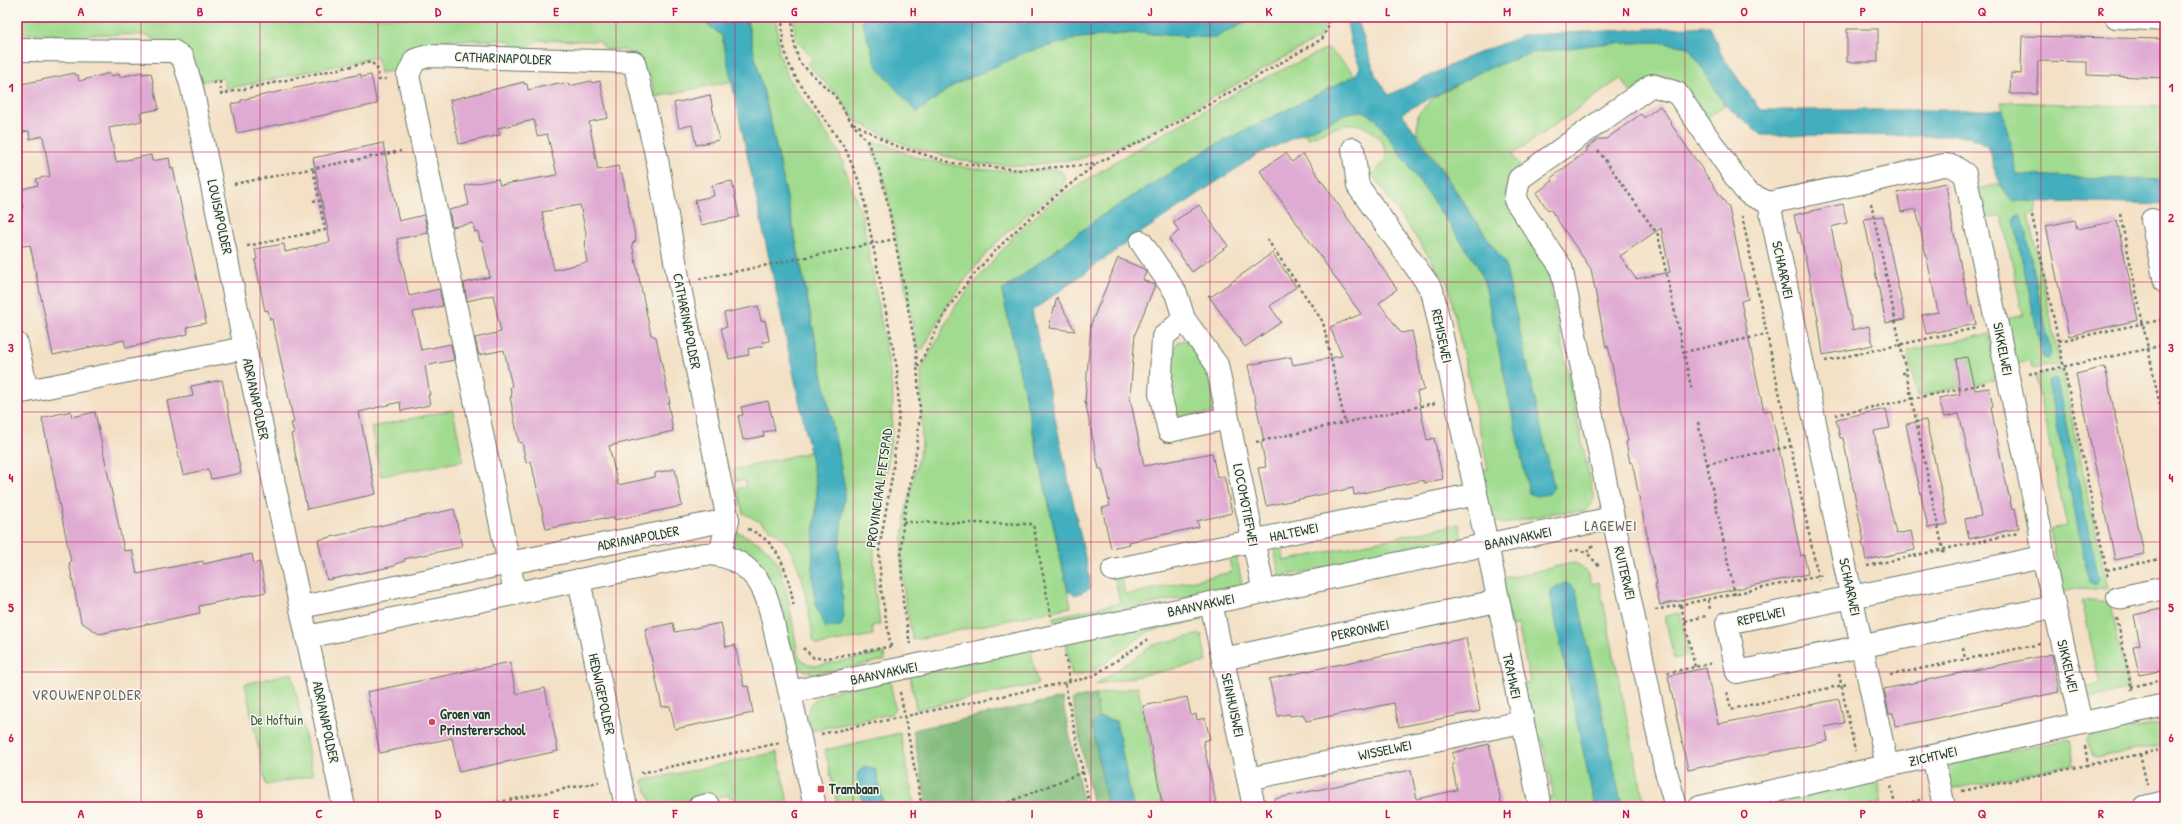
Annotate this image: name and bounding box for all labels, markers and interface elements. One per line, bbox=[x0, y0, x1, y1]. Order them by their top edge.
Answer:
text: A bbox=[78, 2, 85, 20]
text: B bbox=[197, 2, 204, 20]
text: C bbox=[315, 2, 323, 20]
text: D bbox=[435, 2, 442, 20]
text: E bbox=[553, 2, 559, 20]
text: F bbox=[672, 2, 679, 20]
text: G bbox=[791, 2, 798, 20]
text: H bbox=[910, 2, 916, 20]
text: I bbox=[1030, 2, 1034, 20]
text: J bbox=[1148, 2, 1153, 20]
text: K bbox=[1266, 2, 1273, 20]
text: L bbox=[1386, 2, 1391, 20]
text: M bbox=[1503, 2, 1511, 20]
text: N bbox=[1623, 2, 1630, 20]
text: O bbox=[1740, 2, 1748, 20]
text: P bbox=[1860, 2, 1866, 20]
text: Q bbox=[1978, 2, 1987, 20]
text: R bbox=[2098, 2, 2104, 20]
street label: CATHARINAPOLDER bbox=[454, 46, 552, 69]
text: 1 bbox=[9, 78, 14, 96]
text: 1 bbox=[2169, 78, 2174, 96]
street label: LOUISAPOLDER bbox=[203, 178, 238, 256]
text: 2 bbox=[8, 208, 15, 226]
text: 2 bbox=[2168, 208, 2175, 226]
street label: SCHAARWEI bbox=[1768, 239, 1799, 301]
street label: CATHARINAPOLDER bbox=[669, 271, 706, 370]
street label: REMISEWEI bbox=[1427, 307, 1457, 365]
street label: SIKKELWEI bbox=[1989, 321, 2018, 377]
text: 3 bbox=[8, 338, 14, 356]
text: 3 bbox=[2168, 338, 2174, 356]
street label: ADRIANAPOLDER bbox=[239, 356, 274, 442]
street label: PROVINCIAAL FIETSPAD bbox=[861, 427, 896, 549]
street label: LOCOMOTIEFWEI bbox=[1229, 462, 1264, 548]
text: 4 bbox=[9, 468, 14, 486]
text: 4 bbox=[2169, 468, 2174, 486]
district label: LAGEWEI bbox=[1584, 515, 1638, 536]
street label: HALTEWEI bbox=[1268, 517, 1320, 546]
street label: ADRIANAPOLDER bbox=[595, 520, 681, 555]
street label: BAANVAKWEI bbox=[1482, 521, 1553, 554]
street label: RUITERWEI bbox=[1610, 544, 1641, 602]
street label: SCHAARWEI bbox=[1835, 556, 1866, 618]
street label: BAANVAKWEI bbox=[1165, 588, 1236, 621]
text: 5 bbox=[8, 598, 14, 616]
text: 5 bbox=[2168, 598, 2174, 616]
street label: REPELWEI bbox=[1735, 601, 1787, 630]
street label: PERRONWEI bbox=[1329, 614, 1391, 645]
street label: SIKKELWEI bbox=[2053, 638, 2084, 694]
street label: HEDWIGEPOLDER bbox=[585, 651, 620, 737]
street label: TRAMWEI bbox=[1498, 651, 1527, 700]
street label: BAANVAKWEI bbox=[848, 656, 919, 689]
street label: SEINHUISWEI bbox=[1217, 671, 1250, 739]
street label: ADRIANAPOLDER bbox=[309, 679, 344, 765]
district label: VROUWENPOLDER bbox=[32, 684, 142, 705]
place label: Groen van Prinstererschool bbox=[440, 704, 526, 739]
park label: De Hoftuin bbox=[251, 710, 303, 729]
marker: Groen van Prinstererschool bbox=[427, 717, 437, 727]
text: 6 bbox=[8, 728, 14, 746]
text: 6 bbox=[2168, 728, 2174, 746]
street label: WISSELWEI bbox=[1356, 735, 1413, 764]
street label: ZICHTWEI bbox=[1907, 741, 1959, 770]
place label: Trambaan bbox=[828, 779, 879, 798]
marker: Trambaan bbox=[816, 784, 826, 794]
text: A bbox=[78, 804, 85, 822]
text: B bbox=[197, 804, 204, 822]
text: C bbox=[315, 804, 323, 822]
text: D bbox=[435, 804, 442, 822]
text: E bbox=[553, 804, 559, 822]
text: F bbox=[672, 804, 679, 822]
text: G bbox=[791, 804, 798, 822]
text: H bbox=[910, 804, 916, 822]
text: I bbox=[1030, 804, 1034, 822]
text: J bbox=[1148, 804, 1153, 822]
text: K bbox=[1266, 804, 1273, 822]
text: L bbox=[1386, 804, 1391, 822]
text: M bbox=[1503, 804, 1511, 822]
text: N bbox=[1623, 804, 1630, 822]
text: O bbox=[1740, 804, 1748, 822]
text: P bbox=[1860, 804, 1866, 822]
text: Q bbox=[1978, 804, 1987, 822]
text: R bbox=[2098, 804, 2104, 822]

